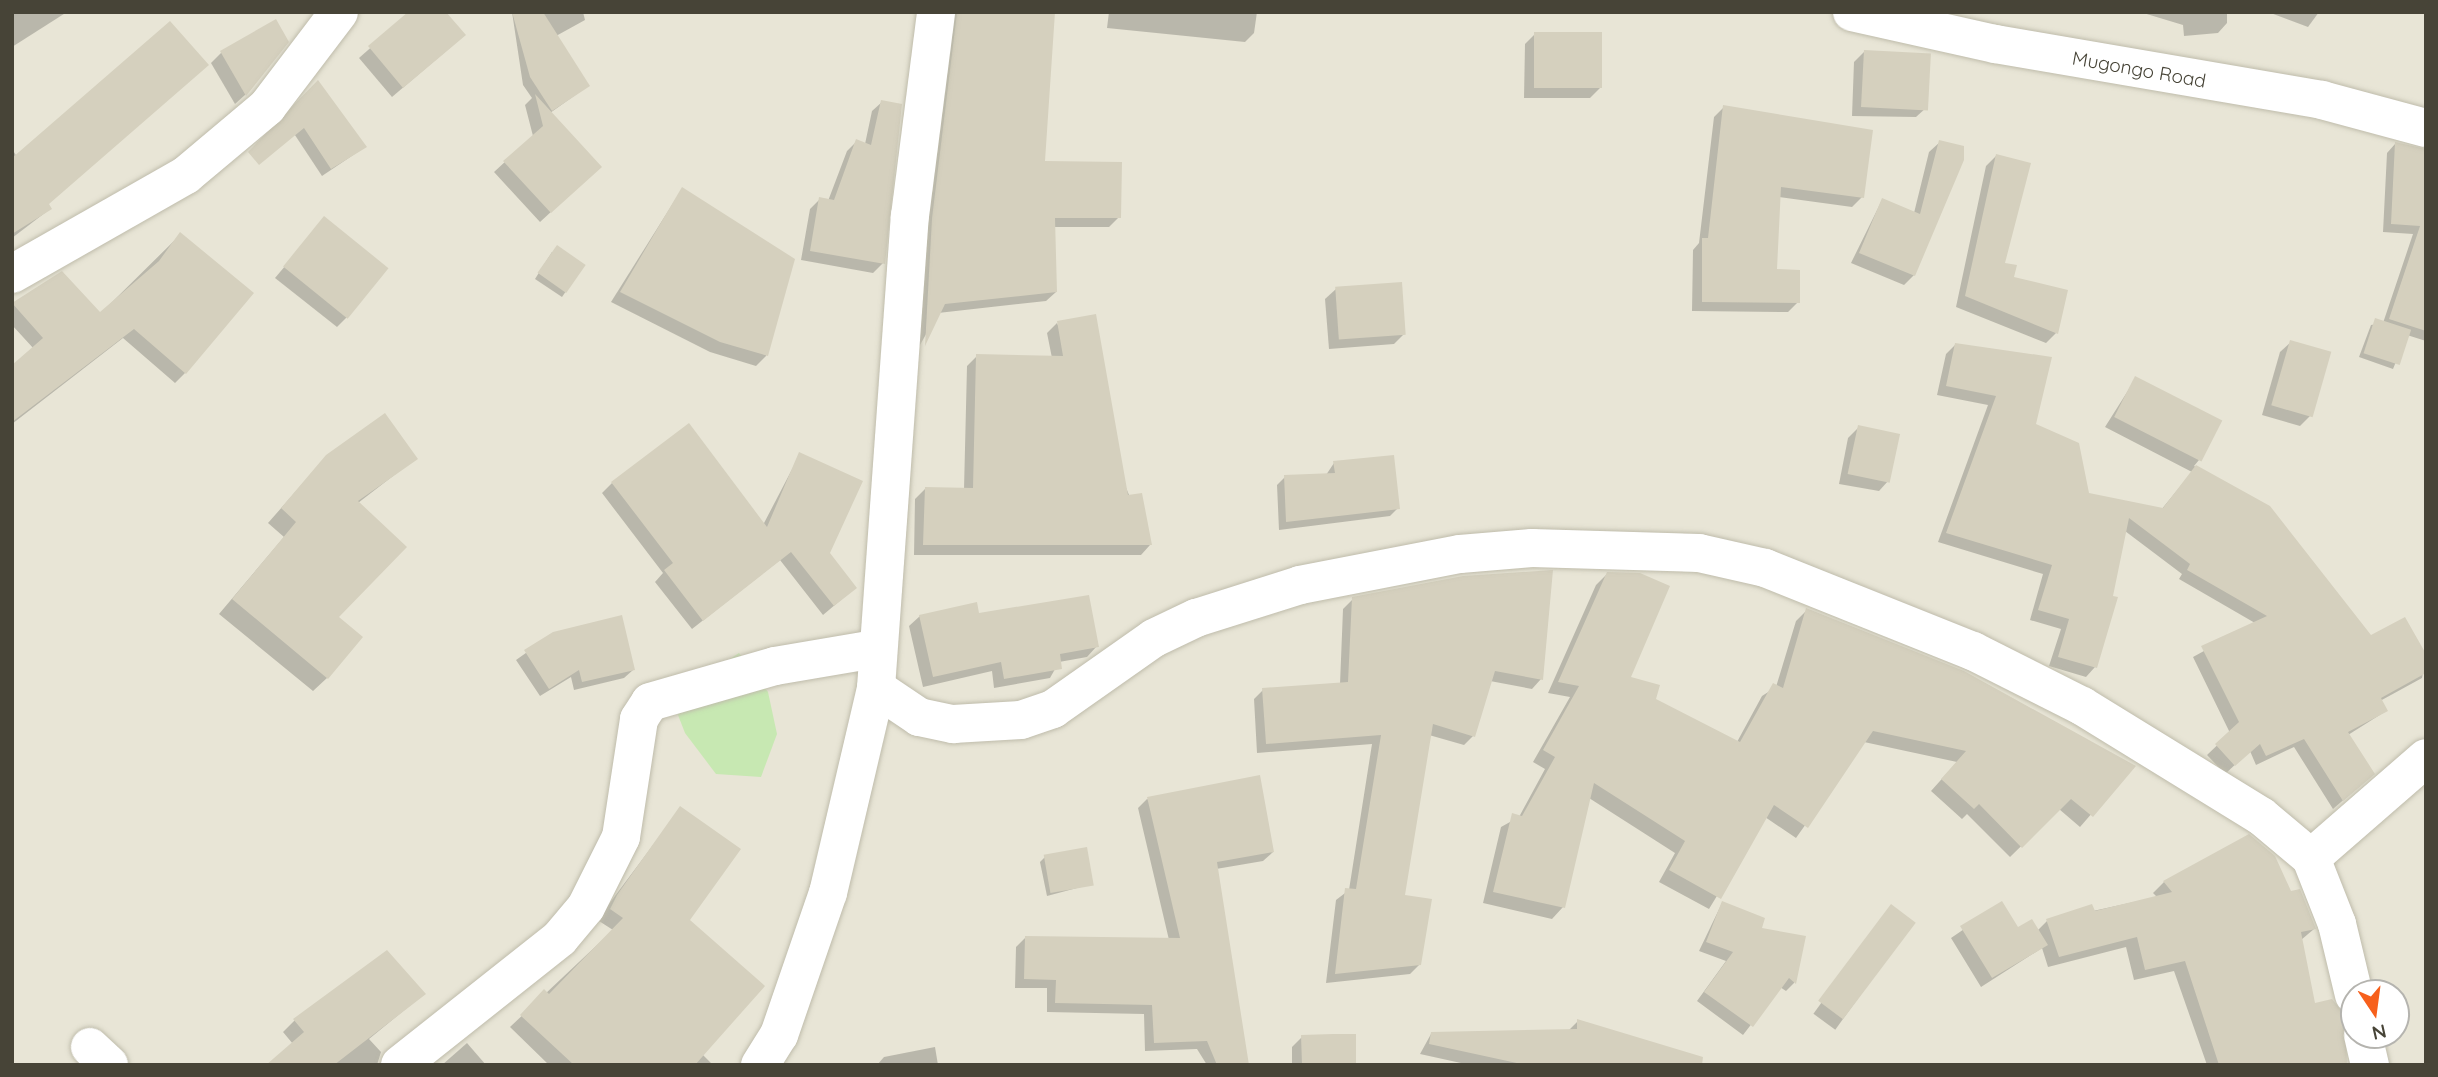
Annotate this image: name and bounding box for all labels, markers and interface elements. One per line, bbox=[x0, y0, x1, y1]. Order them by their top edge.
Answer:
street label: Mugongo Road bbox=[2070, 47, 2208, 93]
north arrow bbox=[2340, 979, 2410, 1049]
text: N bbox=[2370, 1019, 2389, 1046]

